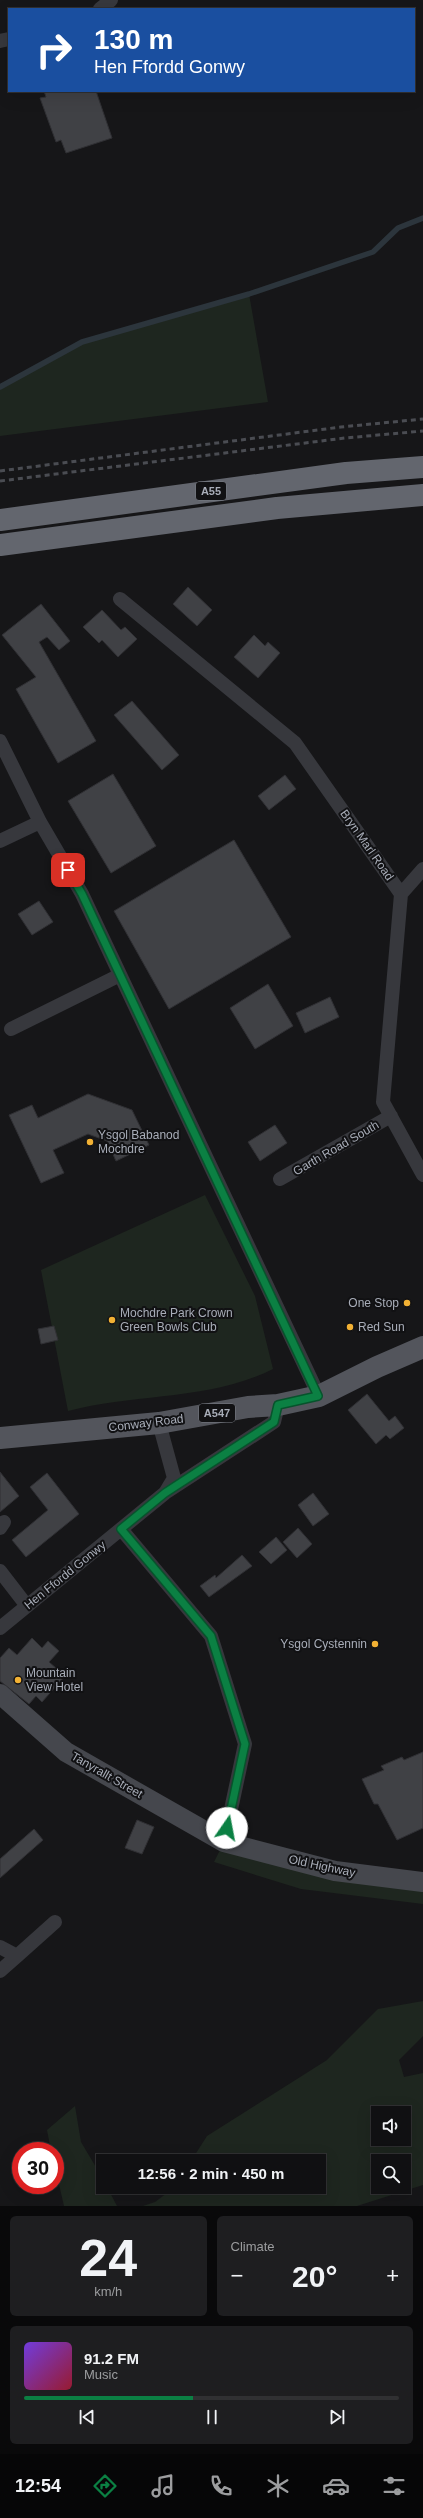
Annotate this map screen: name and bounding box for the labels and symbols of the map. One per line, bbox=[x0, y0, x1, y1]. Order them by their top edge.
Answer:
road number: A55 bbox=[196, 482, 226, 500]
street label: Bryn Marl Road bbox=[337, 807, 397, 883]
pin bbox=[51, 853, 85, 887]
street label: Garth Road South bbox=[291, 1118, 381, 1178]
place label: Ysgol Babanod Mochdre bbox=[98, 1128, 179, 1156]
marker: Ysgol Babanod Mochdre bbox=[85, 1137, 95, 1147]
place label: One Stop bbox=[348, 1296, 399, 1310]
marker: One Stop bbox=[402, 1298, 412, 1308]
place label: Mochdre Park Crown Green Bowls Club bbox=[120, 1306, 233, 1334]
marker: Mochdre Park Crown Green Bowls Club bbox=[107, 1315, 117, 1325]
place label: Red Sun bbox=[358, 1320, 405, 1334]
marker: Red Sun bbox=[345, 1322, 355, 1332]
road number: A547 bbox=[199, 1404, 235, 1422]
street label: Conway Road bbox=[108, 1411, 184, 1435]
street label: Hen Ffordd Gonwy bbox=[21, 1538, 109, 1612]
place label: Ysgol Cystennin bbox=[280, 1637, 367, 1651]
marker: Ysgol Cystennin bbox=[370, 1639, 380, 1649]
place label: Mountain View Hotel bbox=[26, 1666, 83, 1694]
marker: Mountain View Hotel bbox=[13, 1675, 23, 1685]
street label: Tanyrallt Street bbox=[69, 1749, 146, 1801]
position arrow bbox=[206, 1807, 248, 1849]
street label: Old Highway bbox=[287, 1852, 357, 1880]
speed limit sign: 30 bbox=[12, 2142, 64, 2194]

